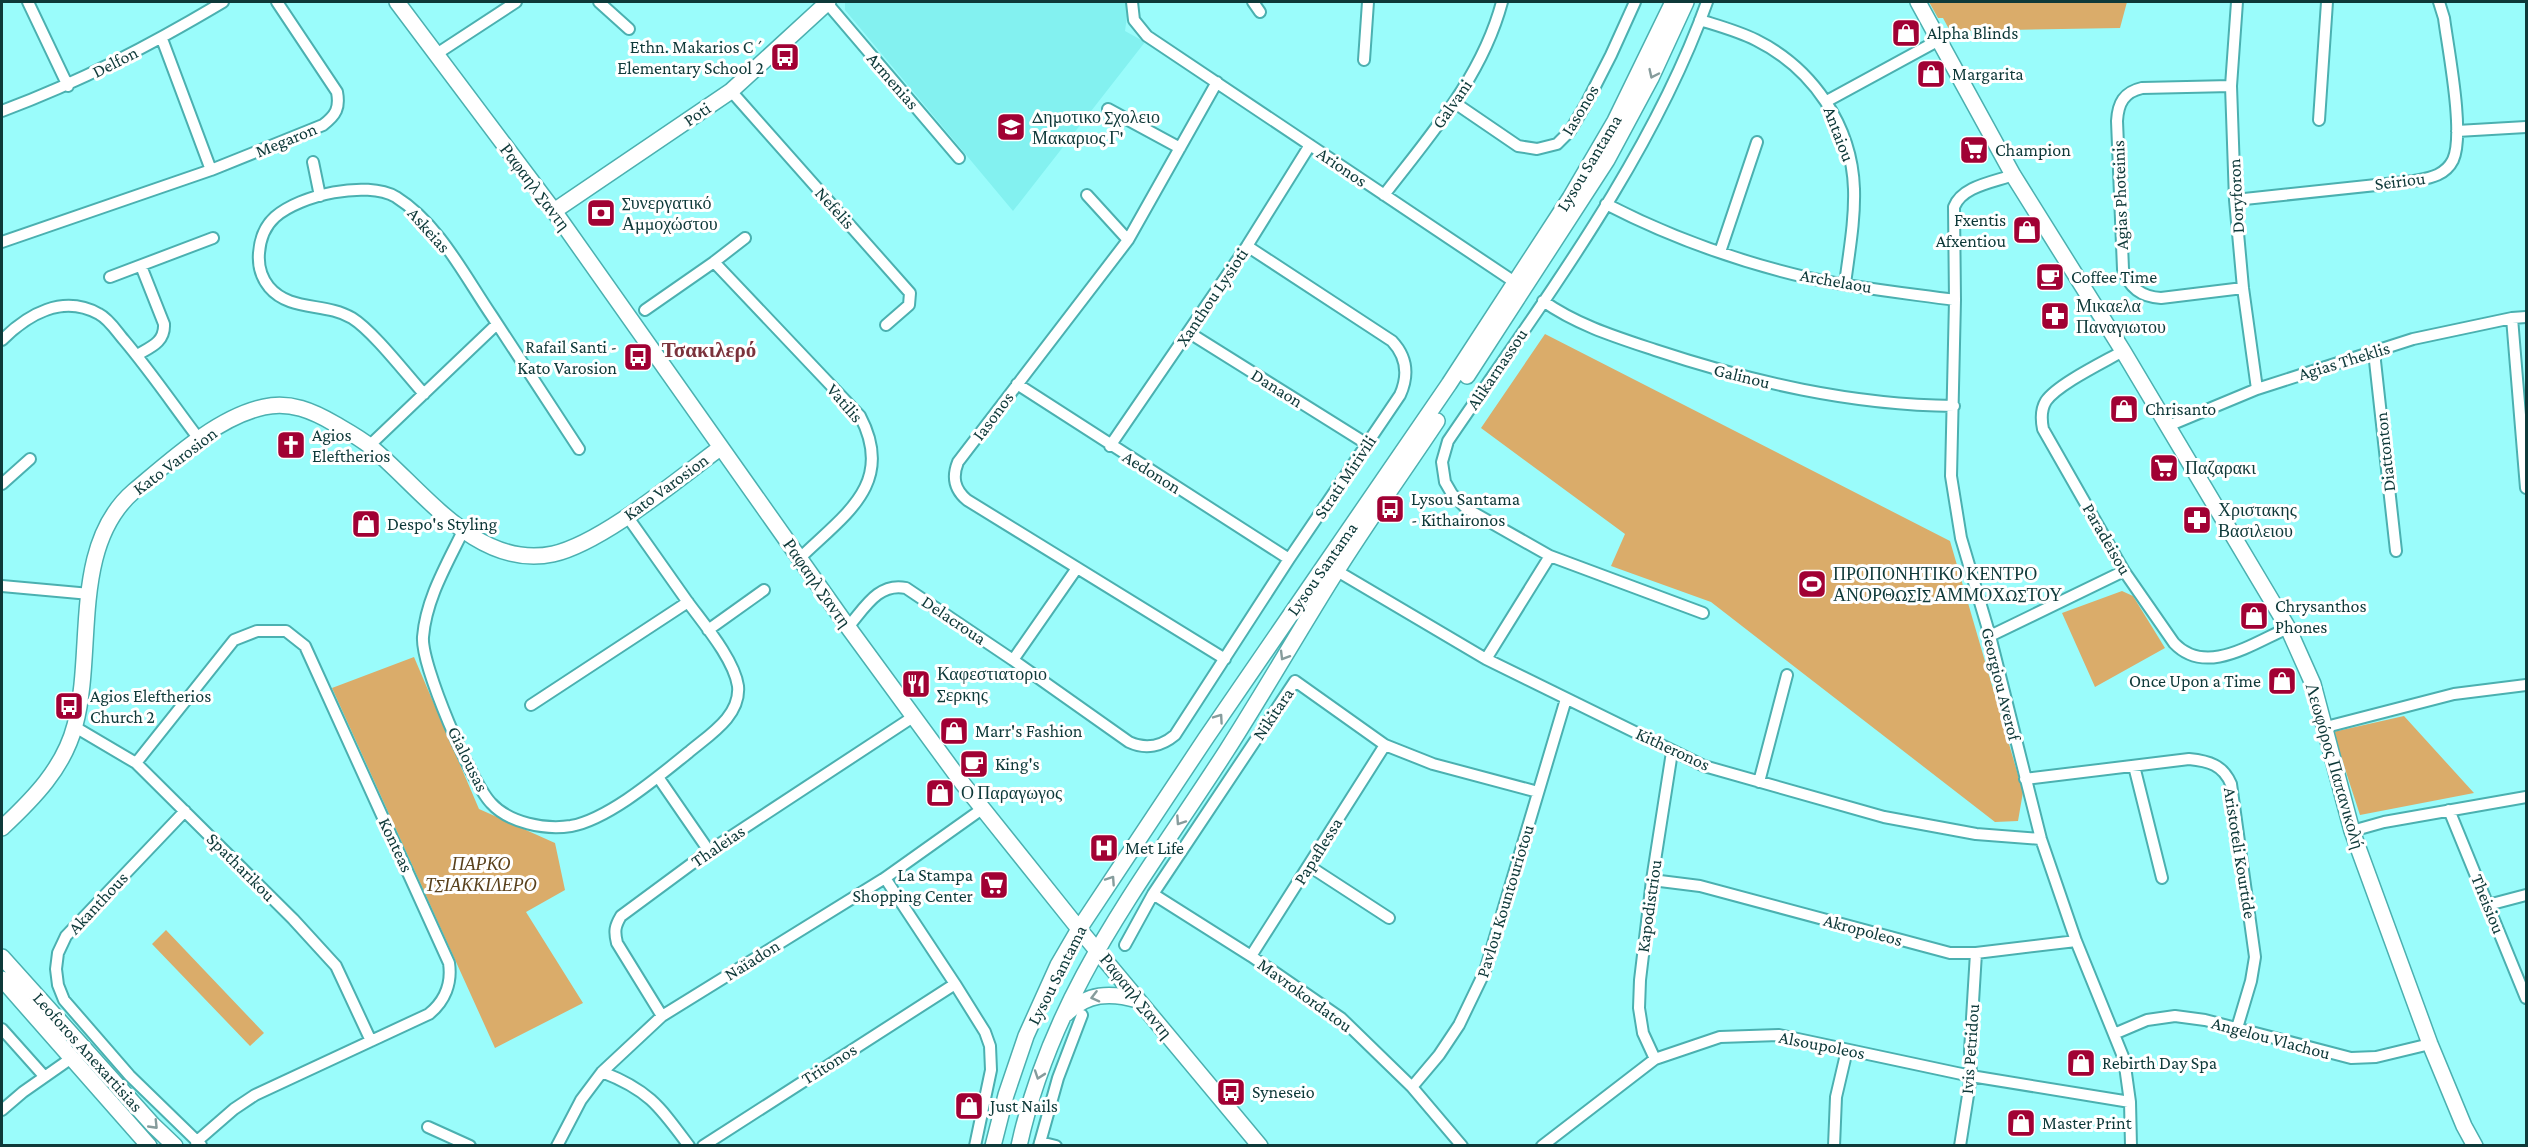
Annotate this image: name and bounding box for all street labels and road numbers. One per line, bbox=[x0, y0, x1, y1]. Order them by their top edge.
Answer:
street label: Delfon bbox=[89, 42, 141, 82]
street label: Armenias bbox=[863, 48, 923, 114]
street label: Galvani bbox=[1428, 75, 1476, 132]
street label: Iasonos bbox=[1557, 81, 1603, 139]
street label: Poti bbox=[680, 98, 715, 130]
street label: Antaiou bbox=[1819, 104, 1859, 165]
street label: Lysou Santama bbox=[1552, 111, 1626, 215]
street label: Megaron bbox=[252, 119, 320, 161]
street label: Ραφαηλ Σαντη bbox=[496, 140, 574, 234]
street label: Agias Photeinis bbox=[2108, 140, 2132, 250]
street label: Arionos bbox=[1313, 143, 1371, 191]
street label: Doryforon bbox=[2224, 158, 2248, 234]
street label: Seiriou bbox=[2374, 168, 2427, 194]
street label: Nefelis bbox=[811, 183, 859, 233]
street label: Askeias bbox=[404, 203, 454, 257]
street label: Xanthou Lysioti bbox=[1172, 244, 1252, 350]
street label: Archelaou bbox=[1798, 265, 1874, 297]
street label: Alikarnassou bbox=[1463, 324, 1532, 413]
street label: Agias Theklis bbox=[2296, 338, 2392, 384]
street label: Galinou bbox=[1712, 359, 1773, 393]
street label: Danaon bbox=[1248, 364, 1307, 412]
street label: Vatilis bbox=[823, 379, 867, 427]
street label: Iasonos bbox=[968, 388, 1018, 444]
street label: Diattonton bbox=[2371, 411, 2399, 493]
street label: Kato Varosion bbox=[129, 423, 221, 499]
street label: Strati Mirivili bbox=[1310, 431, 1380, 522]
street label: Aedonon bbox=[1119, 446, 1185, 498]
street label: Kato Varosion bbox=[620, 449, 712, 524]
street label: Paradeisou bbox=[2079, 500, 2136, 579]
street label: Lysou Santama bbox=[1283, 519, 1361, 619]
street label: Ραφαηλ Σαντη bbox=[779, 535, 855, 631]
street label: Delacroua bbox=[918, 591, 990, 649]
street label: Georgiou Averof bbox=[1977, 625, 2025, 744]
street label: Λεωφόρος Παπανικολή bbox=[2302, 681, 2368, 851]
street label: Nikitara bbox=[1248, 684, 1298, 744]
street label: Gialousas bbox=[444, 723, 492, 795]
street label: Kitheronos bbox=[1633, 723, 1713, 775]
street label: Aristoteli Kourtide bbox=[2220, 786, 2260, 920]
street label: Papaflessa bbox=[1290, 814, 1346, 888]
street label: Konteas bbox=[375, 815, 417, 875]
street label: Thaleias bbox=[687, 821, 749, 871]
street label: Pavlou Kountouriotou bbox=[1472, 822, 1538, 980]
street label: Spatharikou bbox=[203, 829, 280, 906]
street label: Kapodistriou bbox=[1633, 858, 1665, 954]
street label: Akanthous bbox=[64, 868, 132, 938]
street label: Theisiou bbox=[2467, 871, 2509, 937]
street label: Akropoleos bbox=[1821, 910, 1905, 950]
street label: Lysou Santama bbox=[1023, 922, 1091, 1028]
street label: Naïadon bbox=[721, 935, 784, 985]
street label: Ραφαηλ Σαντη bbox=[1096, 949, 1176, 1043]
street label: Mavrokordatou bbox=[1254, 954, 1357, 1036]
street label: Leoforos Anexartisias bbox=[29, 988, 147, 1116]
street label: Ivis Petridou bbox=[1957, 1003, 1983, 1095]
street label: Angelou Vlachou bbox=[2210, 1013, 2333, 1064]
street label: Alsoupoleos bbox=[1777, 1027, 1867, 1063]
street label: Tritonos bbox=[798, 1039, 860, 1089]

